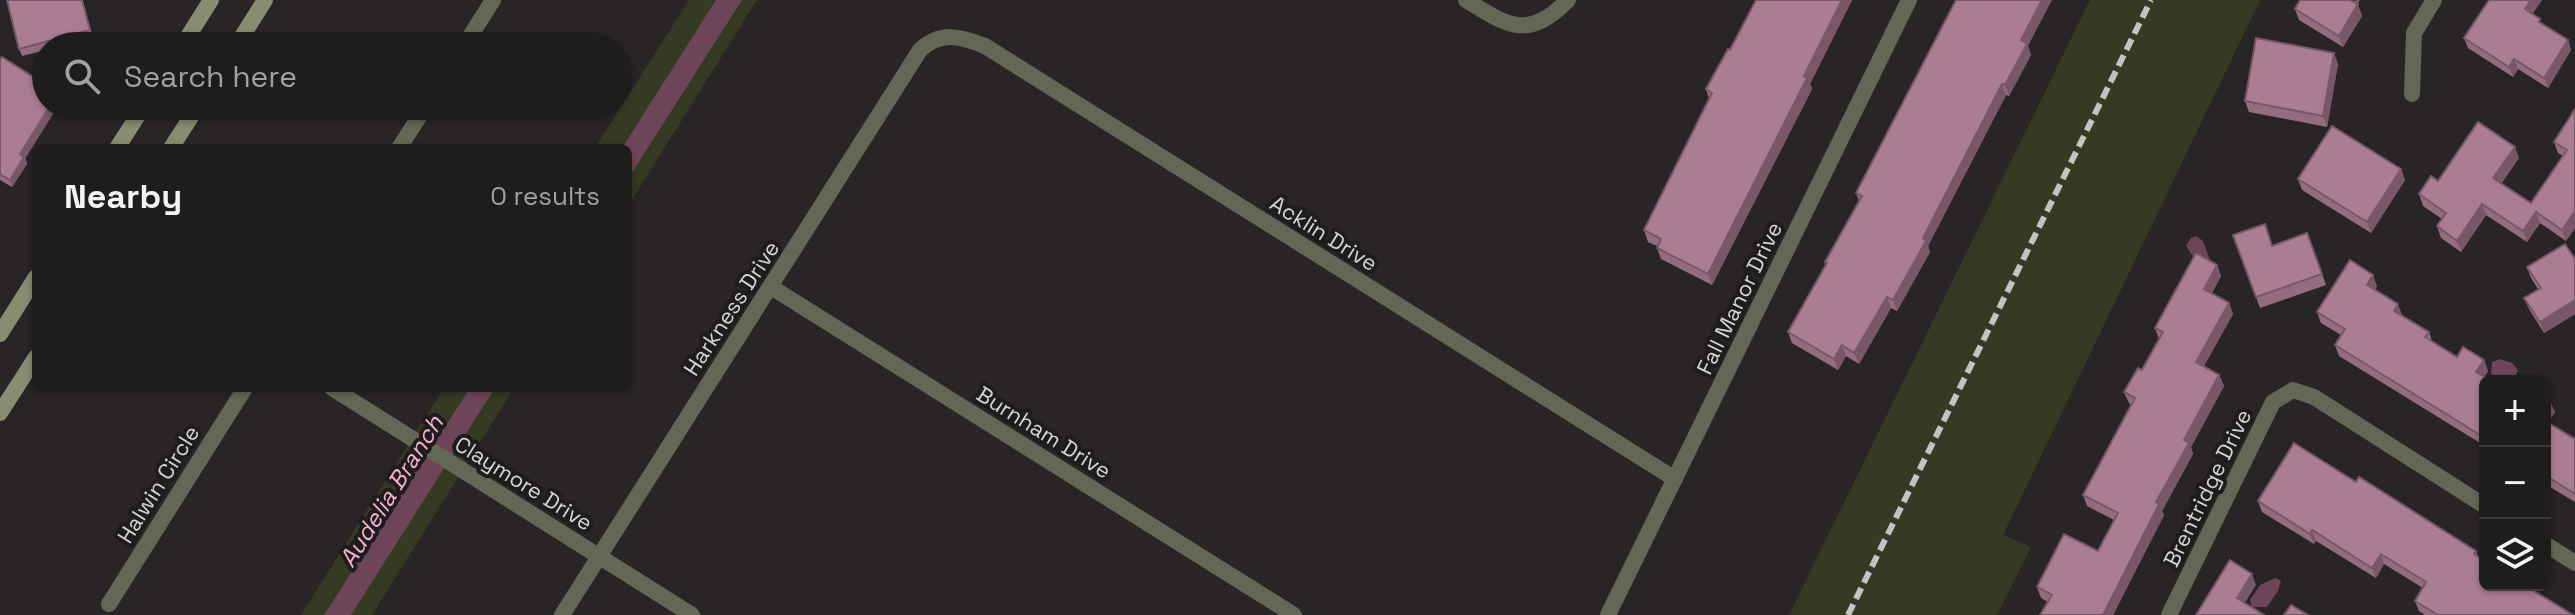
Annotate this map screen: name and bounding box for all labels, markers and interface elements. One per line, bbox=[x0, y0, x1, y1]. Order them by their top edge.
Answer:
search box bbox=[32, 32, 632, 120]
icon: search bbox=[60, 54, 104, 98]
text: Search here bbox=[124, 57, 297, 96]
text: Nearby bbox=[64, 175, 182, 218]
text: 0 results bbox=[490, 179, 600, 213]
street label: Acklin Drive bbox=[1265, 189, 1383, 277]
street label: Fall Manor Drive bbox=[1690, 217, 1788, 379]
street label: Harkness Drive bbox=[677, 235, 785, 381]
map controls bbox=[2479, 375, 2551, 591]
button: + bbox=[2479, 375, 2551, 447]
street label: Burnham Drive bbox=[972, 380, 1116, 484]
street label: Brentridge Drive bbox=[2157, 405, 2257, 571]
water label: Audelia Branch bbox=[332, 408, 451, 573]
street label: Halwin Circle bbox=[111, 420, 205, 548]
street label: Claymore Drive bbox=[450, 429, 598, 537]
button: − bbox=[2479, 447, 2551, 519]
button: layers bbox=[2479, 519, 2551, 591]

